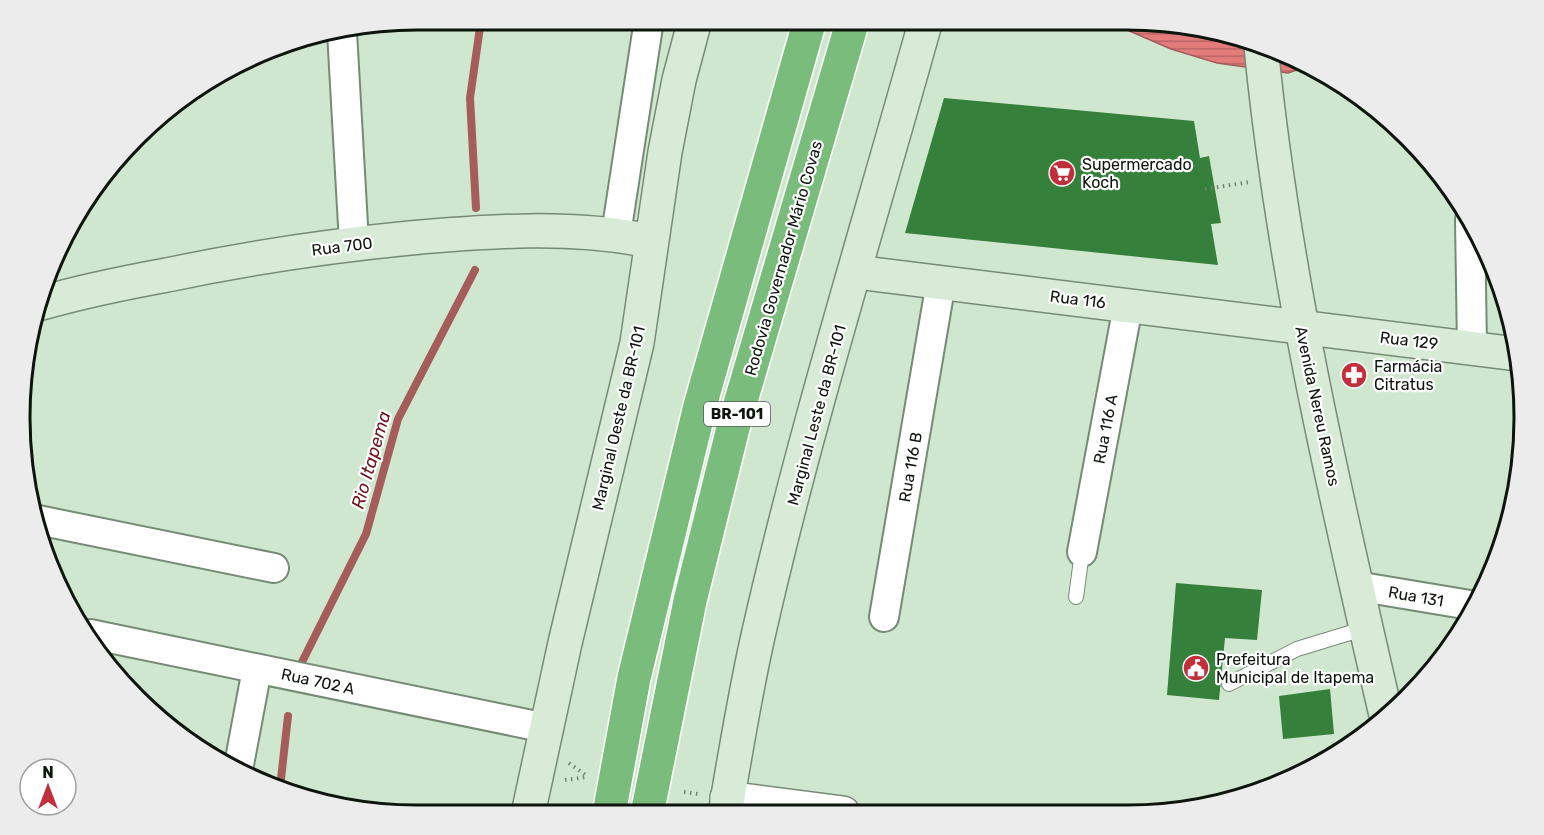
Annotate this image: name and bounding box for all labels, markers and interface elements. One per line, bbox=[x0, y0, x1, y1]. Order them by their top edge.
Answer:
street label: Rodovia Governador Mário Covas bbox=[741, 139, 826, 378]
place label: Supermercado Koch bbox=[1082, 155, 1192, 192]
supermarket icon: Supermercado Koch bbox=[1047, 158, 1077, 188]
street label: Rua 700 bbox=[310, 233, 374, 260]
street label: Rua 116 bbox=[1049, 287, 1107, 312]
street label: Marginal Leste da BR-101 bbox=[783, 323, 850, 508]
street label: Marginal Oeste da BR-101 bbox=[588, 324, 649, 512]
street label: Avenida Nereu Ramos bbox=[1291, 324, 1344, 488]
street label: Rua 129 bbox=[1379, 327, 1439, 353]
place label: Farmácia Citratus bbox=[1374, 357, 1442, 394]
pharmacy icon: Farmácia Citratus bbox=[1339, 360, 1369, 390]
street label: Rua 116 A bbox=[1089, 392, 1122, 465]
road number: BR-101 bbox=[704, 402, 770, 426]
water label: Rio Itapema bbox=[347, 408, 396, 511]
street label: Rua 116 B bbox=[895, 431, 926, 504]
street label: Rua 131 bbox=[1387, 582, 1445, 611]
place label: Prefeitura Municipal de Itapema bbox=[1216, 650, 1374, 687]
public building icon: Prefeitura Municipal de Itapema bbox=[1181, 653, 1211, 683]
street label: Rua 702 A bbox=[279, 664, 357, 699]
north arrow bbox=[18, 757, 78, 817]
text: N bbox=[42, 763, 54, 782]

